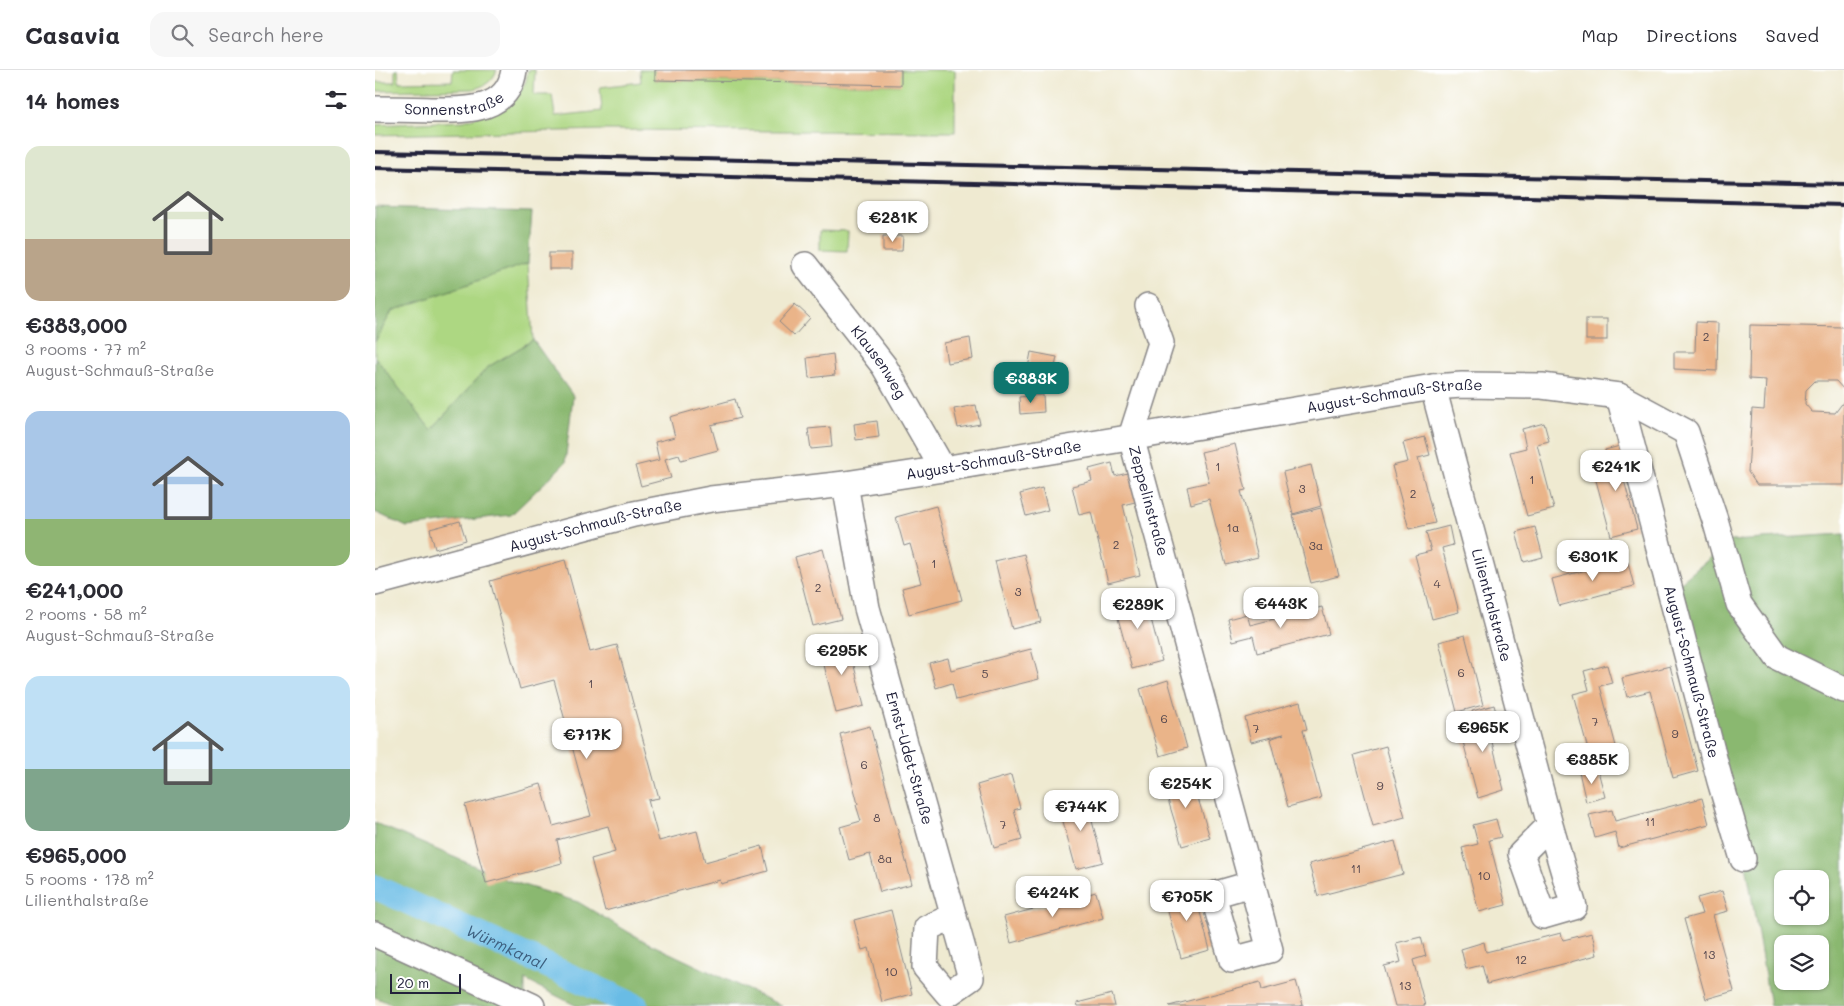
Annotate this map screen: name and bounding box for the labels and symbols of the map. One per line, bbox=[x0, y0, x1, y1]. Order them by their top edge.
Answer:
street label: Sonnenstraße bbox=[404, 87, 508, 119]
pin: €281K bbox=[858, 200, 928, 243]
street label: Klausenweg bbox=[847, 321, 912, 402]
house number: 2 bbox=[1703, 328, 1709, 344]
pin: €383K bbox=[996, 362, 1066, 404]
street label: August-Schmauß-Straße bbox=[1305, 374, 1483, 417]
street label: August-Schmauß-Straße bbox=[904, 435, 1083, 484]
street label: Zeppelinstraße bbox=[1125, 443, 1174, 558]
pin: €241K bbox=[1581, 450, 1651, 492]
house number: 1 bbox=[1215, 458, 1221, 474]
house number: 1 bbox=[1529, 471, 1535, 487]
house number: 3 bbox=[1298, 480, 1306, 496]
house number: 2 bbox=[1410, 485, 1416, 501]
street label: August-Schmauß-Straße bbox=[507, 494, 684, 556]
house number: 1a bbox=[1227, 519, 1239, 535]
house number: 2 bbox=[1113, 536, 1119, 552]
house number: 3a bbox=[1309, 537, 1323, 553]
pin: €301K bbox=[1558, 540, 1628, 582]
street label: Lilienthalstraße bbox=[1468, 546, 1517, 664]
house number: 1 bbox=[931, 555, 937, 571]
house number: 4 bbox=[1433, 575, 1441, 591]
house number: 2 bbox=[815, 579, 821, 595]
house number: 3 bbox=[1014, 583, 1022, 599]
street label: August-Schmauß-Straße bbox=[1660, 583, 1725, 760]
pin: €443K bbox=[1246, 586, 1316, 629]
pin: €289K bbox=[1103, 588, 1173, 630]
pin: €295K bbox=[807, 634, 877, 676]
house number: 6 bbox=[1457, 664, 1465, 680]
house number: 5 bbox=[982, 665, 989, 681]
house number: 1 bbox=[588, 675, 594, 691]
street label: Ernst-Udet-Straße bbox=[882, 689, 938, 827]
house number: 6 bbox=[1160, 710, 1168, 726]
pin: €965K bbox=[1448, 710, 1518, 753]
house number: 7 bbox=[1592, 713, 1599, 729]
pin: €717K bbox=[552, 718, 622, 760]
house number: 7 bbox=[1253, 720, 1260, 736]
house number: 9 bbox=[1671, 725, 1679, 741]
pin: €385K bbox=[1557, 742, 1627, 785]
house number: 6 bbox=[860, 756, 868, 772]
pin: €254K bbox=[1151, 766, 1221, 809]
house number: 9 bbox=[1376, 777, 1384, 793]
pin: €744K bbox=[1046, 790, 1116, 832]
house number: 8 bbox=[873, 809, 881, 825]
house number: 11 bbox=[1645, 813, 1655, 829]
house number: 7 bbox=[1000, 816, 1007, 832]
house number: 8a bbox=[878, 850, 892, 866]
house number: 11 bbox=[1351, 860, 1361, 876]
house number: 10 bbox=[1478, 867, 1491, 883]
pin: €424K bbox=[1018, 876, 1088, 918]
pin: €705K bbox=[1152, 880, 1222, 922]
water label: Würmkanal bbox=[463, 919, 549, 973]
house number: 13 bbox=[1703, 946, 1715, 962]
house number: 12 bbox=[1515, 951, 1527, 967]
house number: 10 bbox=[885, 963, 898, 979]
scale bar bbox=[390, 971, 461, 994]
house number: 13 bbox=[1399, 977, 1411, 993]

